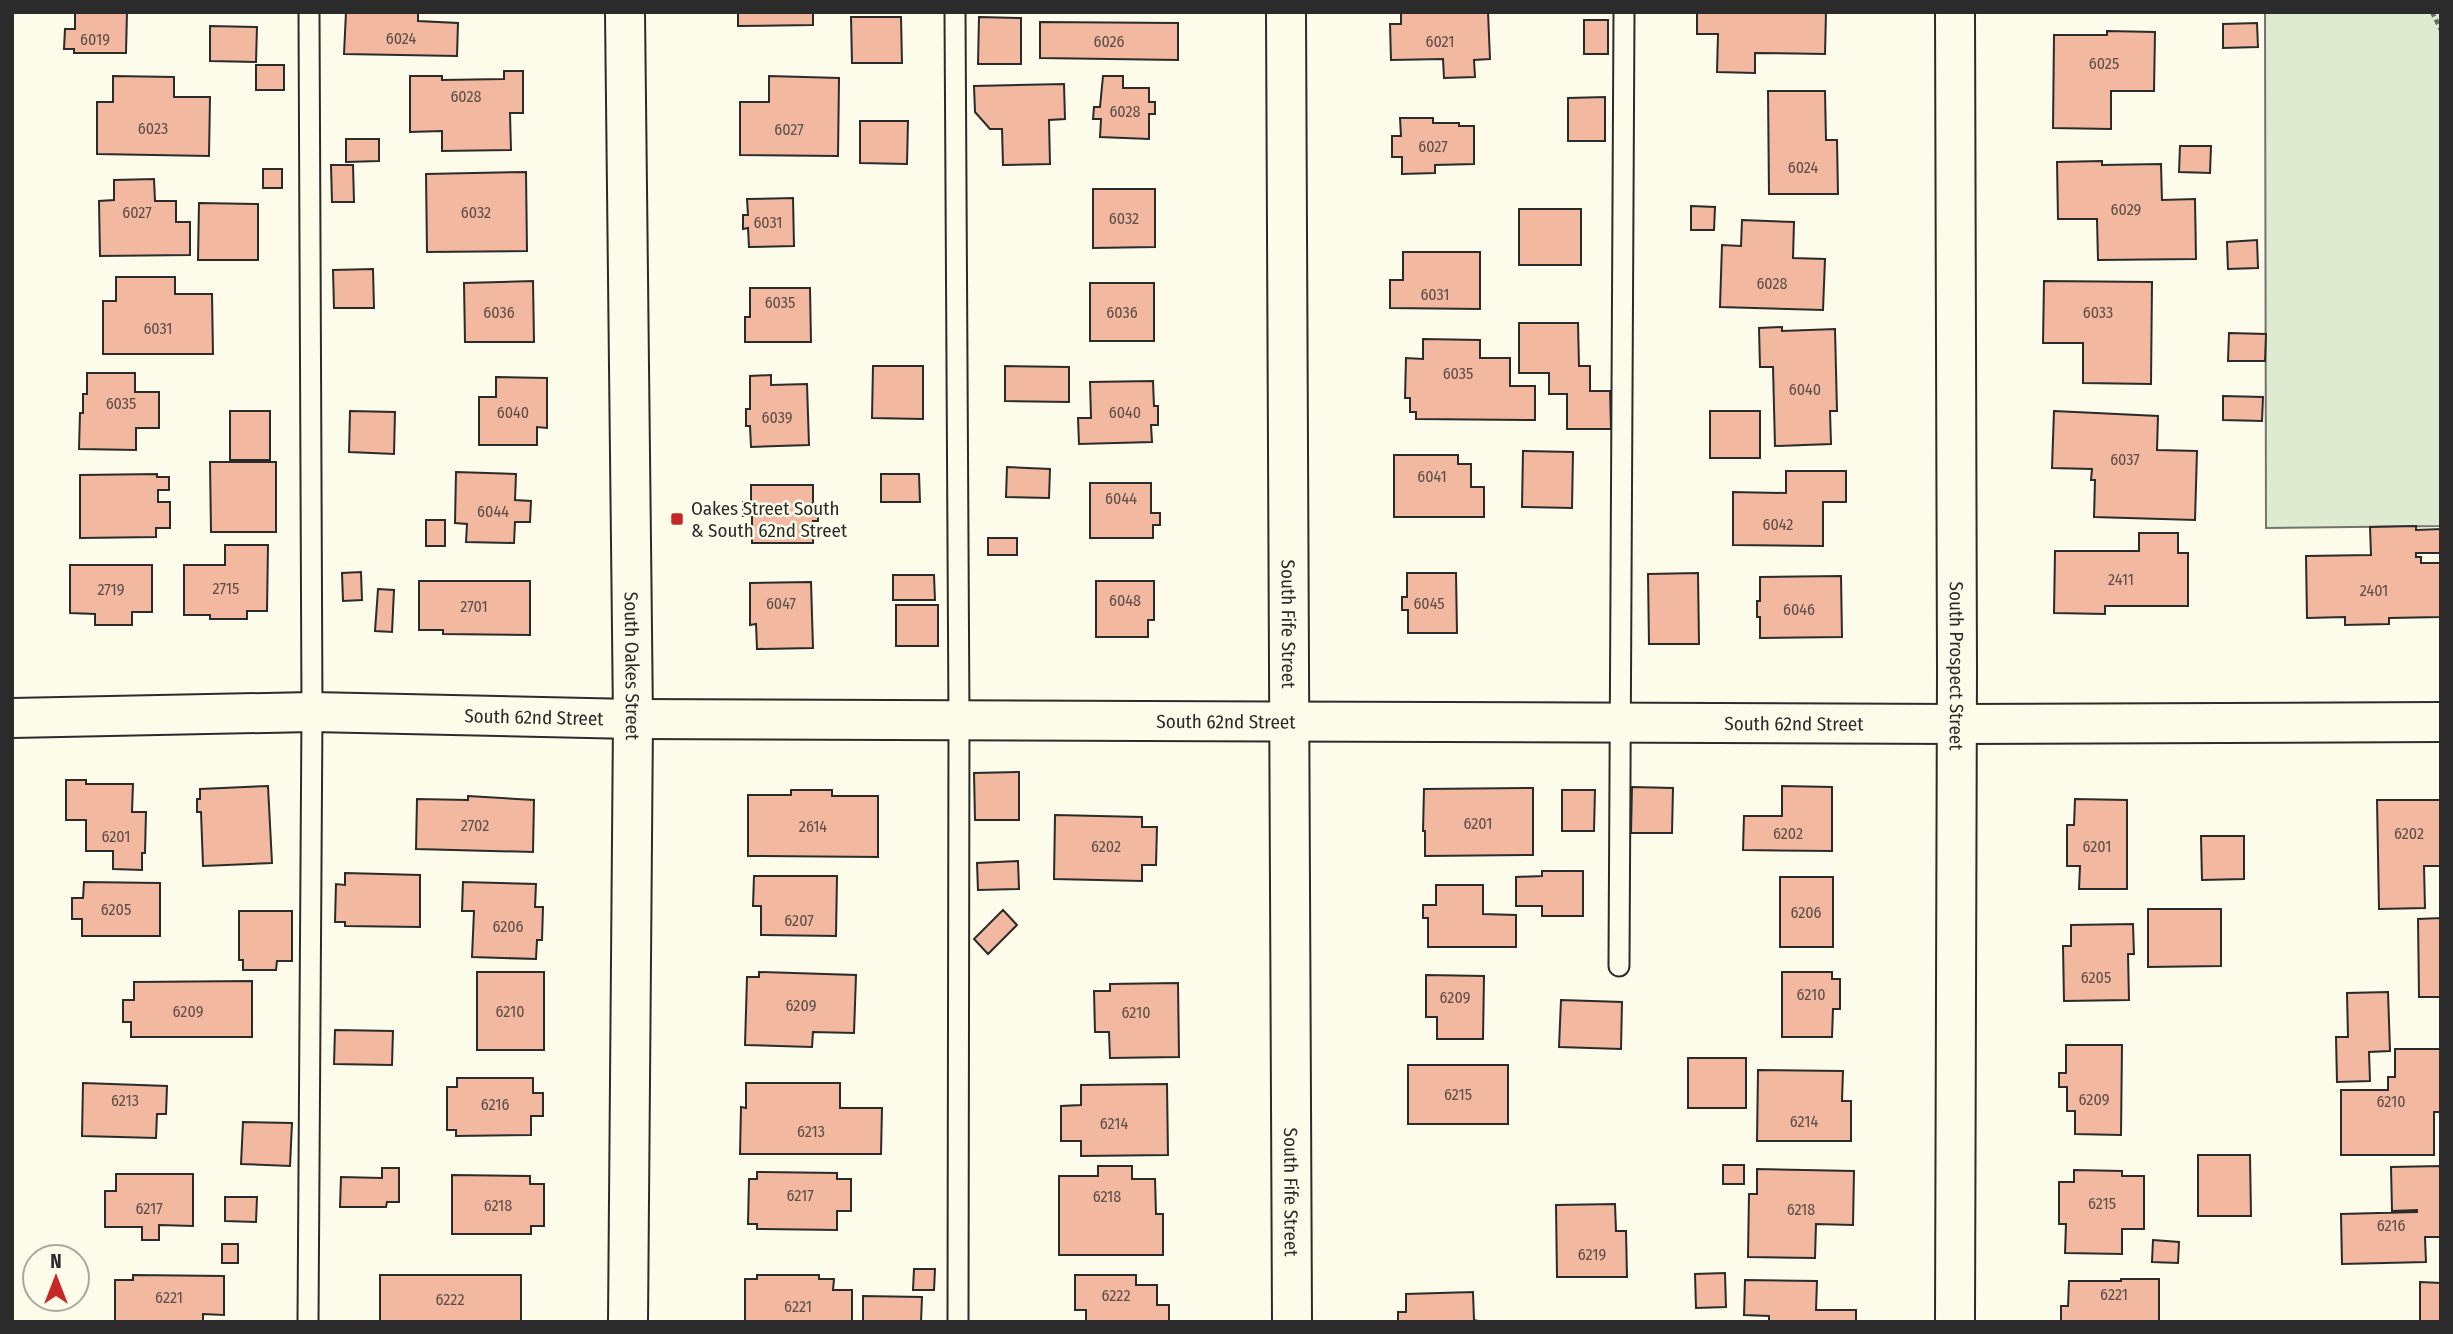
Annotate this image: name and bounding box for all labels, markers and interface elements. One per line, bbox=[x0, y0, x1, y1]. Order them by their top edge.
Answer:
house number: 6024 bbox=[386, 29, 417, 48]
house number: 6019 bbox=[80, 30, 110, 49]
house number: 6026 bbox=[1093, 32, 1125, 51]
house number: 6021 bbox=[1425, 32, 1455, 51]
house number: 6025 bbox=[2089, 54, 2119, 73]
house number: 6028 bbox=[450, 87, 482, 106]
house number: 6028 bbox=[1109, 102, 1141, 121]
house number: 6023 bbox=[138, 119, 168, 138]
house number: 6027 bbox=[774, 120, 804, 139]
house number: 6027 bbox=[1418, 137, 1448, 156]
house number: 6024 bbox=[1788, 158, 1819, 177]
house number: 6029 bbox=[2111, 200, 2142, 219]
house number: 6027 bbox=[122, 203, 152, 222]
house number: 6032 bbox=[461, 203, 491, 222]
house number: 6032 bbox=[1109, 209, 1139, 228]
house number: 6031 bbox=[753, 213, 783, 232]
house number: 6028 bbox=[1756, 274, 1788, 293]
house number: 6031 bbox=[1420, 285, 1450, 304]
house number: 6035 bbox=[765, 293, 795, 312]
house number: 6036 bbox=[483, 303, 515, 322]
house number: 6036 bbox=[1106, 303, 1138, 322]
house number: 6033 bbox=[2083, 303, 2113, 322]
house number: 6031 bbox=[143, 319, 173, 338]
house number: 6035 bbox=[1443, 364, 1473, 383]
house number: 6040 bbox=[1789, 380, 1821, 399]
house number: 6035 bbox=[106, 394, 136, 413]
house number: 6040 bbox=[497, 403, 529, 422]
house number: 6040 bbox=[1109, 403, 1141, 422]
house number: 6039 bbox=[762, 408, 793, 427]
house number: 6037 bbox=[2110, 450, 2140, 469]
house number: 6041 bbox=[1417, 467, 1447, 486]
house number: 6044 bbox=[1105, 489, 1137, 508]
place label: Oakes Street South & South 62nd Street bbox=[691, 497, 848, 542]
house number: 6044 bbox=[477, 502, 509, 521]
marker: Oakes Street South & South 62nd Street bbox=[669, 511, 685, 527]
house number: 6042 bbox=[1763, 515, 1793, 534]
street label: South Fife Street bbox=[1277, 560, 1300, 689]
house number: 2411 bbox=[2108, 570, 2134, 589]
house number: 2715 bbox=[213, 579, 239, 598]
house number: 2719 bbox=[97, 580, 125, 599]
street label: South Prospect Street bbox=[1945, 581, 1968, 751]
house number: 2401 bbox=[2360, 581, 2388, 600]
house number: 6048 bbox=[1109, 591, 1141, 610]
street label: South Oakes Street bbox=[620, 592, 644, 741]
house number: 6047 bbox=[766, 594, 797, 613]
house number: 6045 bbox=[1413, 594, 1445, 613]
house number: 2701 bbox=[460, 597, 488, 616]
house number: 6046 bbox=[1783, 600, 1815, 619]
street label: South 62nd Street bbox=[464, 704, 604, 730]
street label: South 62nd Street bbox=[1156, 710, 1296, 734]
street label: South 62nd Street bbox=[1724, 712, 1864, 736]
house number: 6201 bbox=[1463, 814, 1493, 833]
house number: 2702 bbox=[461, 816, 489, 835]
house number: 2614 bbox=[799, 817, 827, 836]
house number: 6202 bbox=[1773, 824, 1803, 843]
house number: 6202 bbox=[2394, 824, 2424, 843]
house number: 6201 bbox=[101, 827, 131, 846]
house number: 6202 bbox=[1091, 837, 1121, 856]
house number: 6201 bbox=[2082, 837, 2112, 856]
house number: 6205 bbox=[101, 900, 131, 919]
house number: 6206 bbox=[1790, 903, 1822, 922]
house number: 6207 bbox=[784, 911, 814, 930]
house number: 6206 bbox=[492, 917, 524, 936]
house number: 6205 bbox=[2081, 968, 2111, 987]
house number: 6210 bbox=[1796, 985, 1826, 1004]
house number: 6209 bbox=[1440, 988, 1471, 1007]
house number: 6209 bbox=[786, 996, 817, 1015]
house number: 6209 bbox=[173, 1002, 204, 1021]
house number: 6210 bbox=[495, 1002, 525, 1021]
house number: 6210 bbox=[1121, 1003, 1151, 1022]
house number: 6215 bbox=[1444, 1085, 1472, 1104]
house number: 6209 bbox=[2079, 1090, 2110, 1109]
house number: 6213 bbox=[111, 1091, 139, 1110]
house number: 6210 bbox=[2376, 1092, 2406, 1111]
house number: 6216 bbox=[481, 1095, 509, 1114]
house number: 6214 bbox=[1790, 1112, 1818, 1131]
house number: 6214 bbox=[1100, 1114, 1128, 1133]
house number: 6213 bbox=[797, 1122, 825, 1141]
street label: South Fife Street bbox=[1279, 1128, 1303, 1257]
house number: 6217 bbox=[786, 1186, 814, 1205]
house number: 6218 bbox=[1093, 1187, 1121, 1206]
house number: 6215 bbox=[2088, 1194, 2116, 1213]
house number: 6218 bbox=[484, 1196, 512, 1215]
house number: 6217 bbox=[135, 1199, 163, 1218]
house number: 6218 bbox=[1787, 1200, 1815, 1219]
house number: 6216 bbox=[2377, 1216, 2405, 1235]
north arrow bbox=[21, 1243, 91, 1313]
house number: 6219 bbox=[1578, 1245, 1606, 1264]
text: N bbox=[50, 1250, 62, 1273]
house number: 6221 bbox=[2100, 1285, 2128, 1304]
house number: 6222 bbox=[1102, 1286, 1130, 1305]
house number: 6221 bbox=[155, 1288, 183, 1307]
house number: 6222 bbox=[436, 1290, 464, 1309]
house number: 6221 bbox=[784, 1297, 812, 1316]

